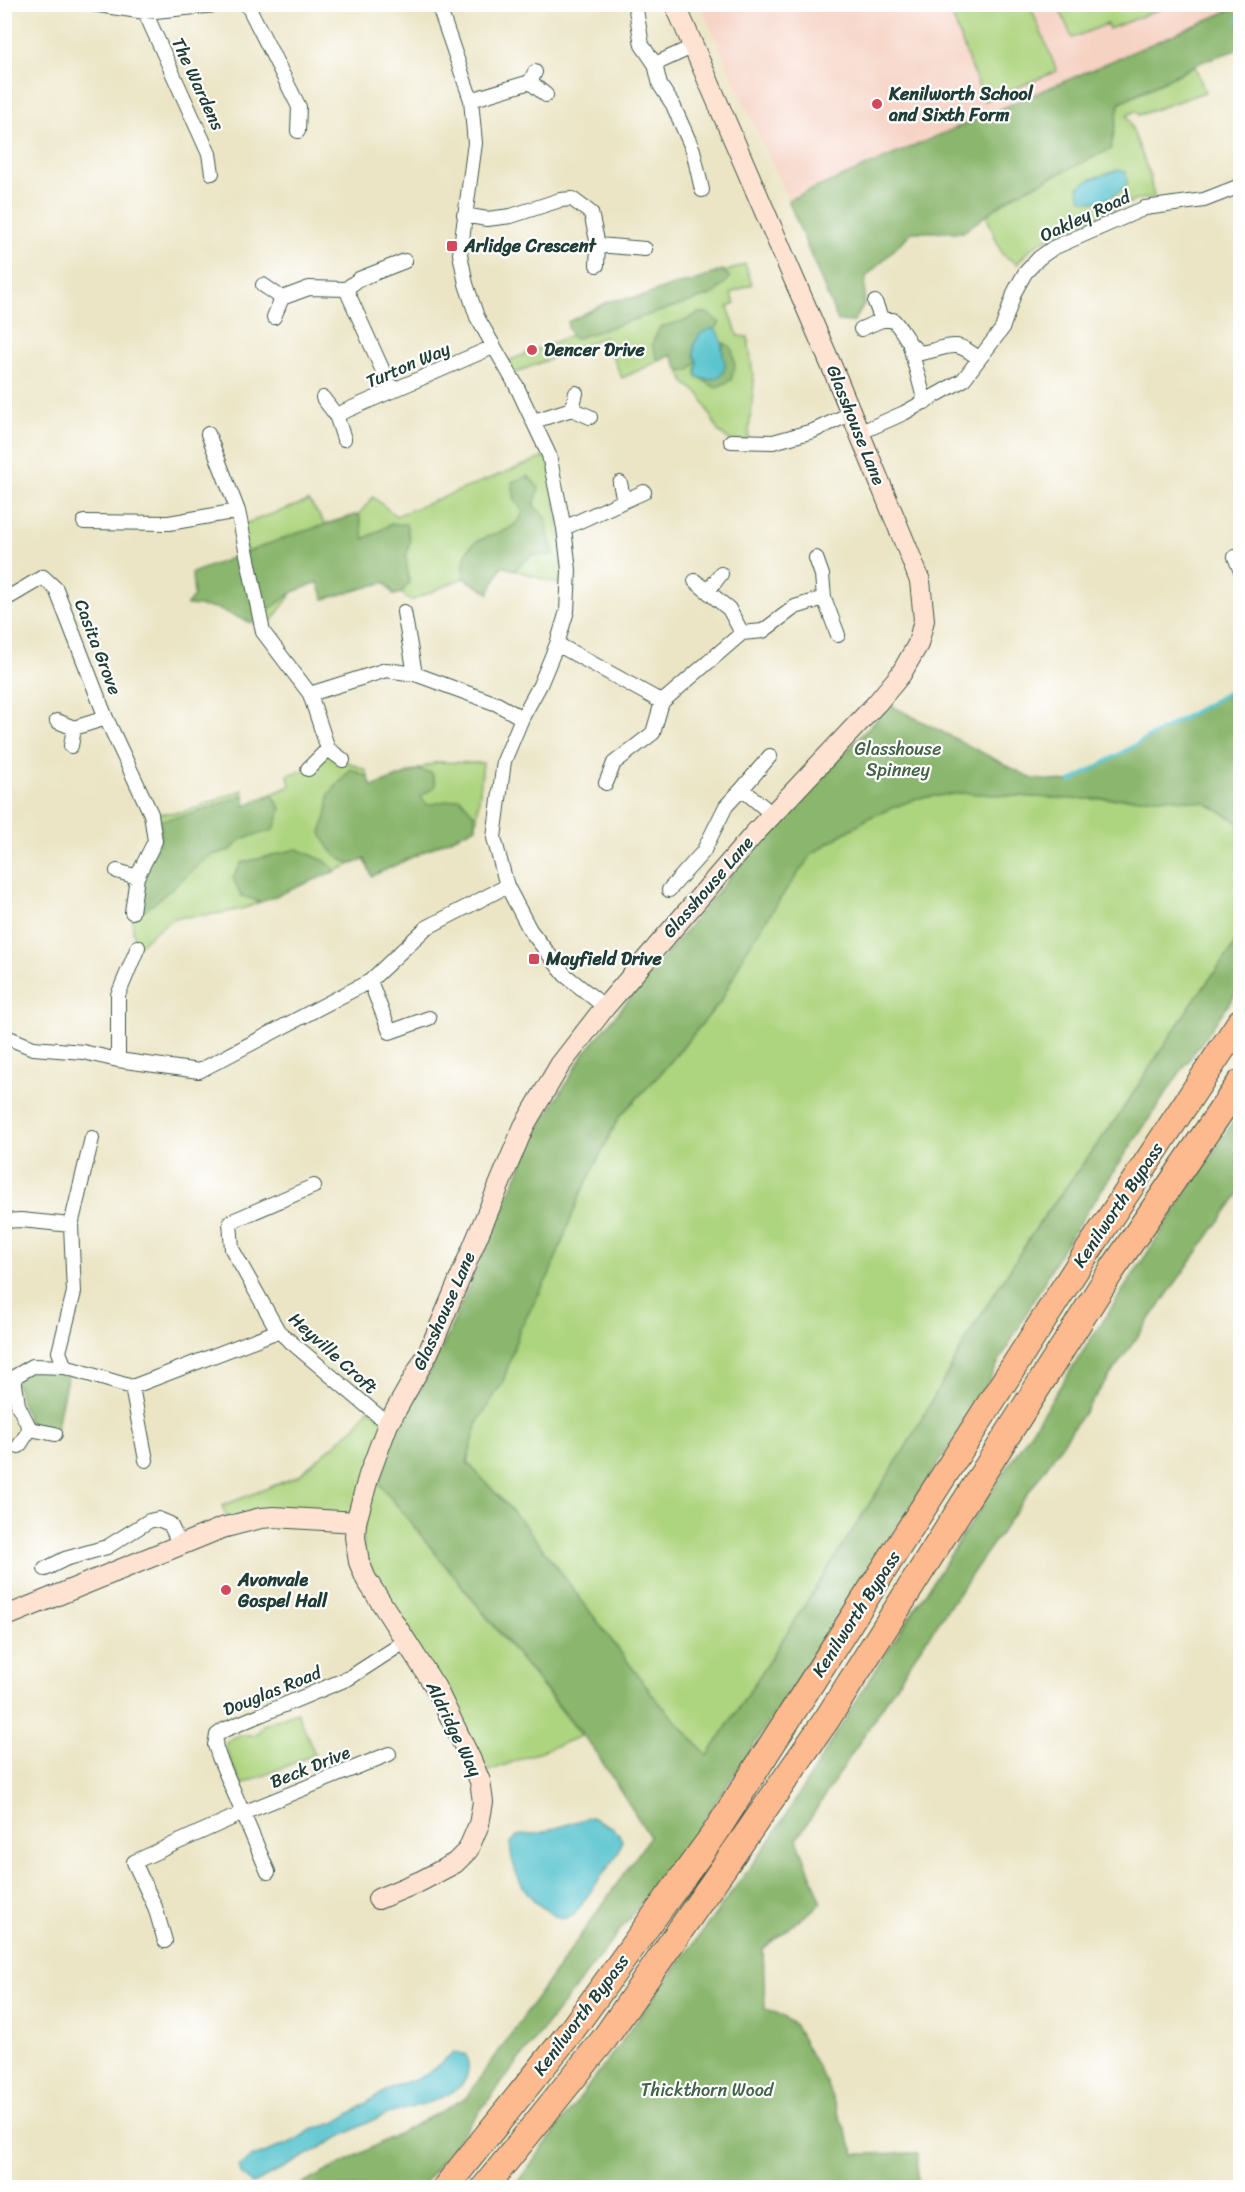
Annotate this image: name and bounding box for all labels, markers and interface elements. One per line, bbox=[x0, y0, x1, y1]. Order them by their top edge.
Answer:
street label: The Wardens bbox=[162, 32, 234, 137]
place label: Kenilworth School and Sixth Form bbox=[888, 78, 1034, 131]
marker: Kenilworth School and Sixth Form bbox=[870, 97, 884, 111]
street label: Oakley Road bbox=[1034, 180, 1137, 251]
place label: Arlidge Crescent bbox=[463, 230, 597, 262]
marker: Arlidge Crescent bbox=[445, 239, 459, 253]
street label: Turton Way bbox=[361, 333, 456, 397]
place label: Dencer Drive bbox=[544, 334, 645, 366]
marker: Dencer Drive bbox=[525, 343, 539, 357]
street label: Glasshouse Lane bbox=[817, 360, 895, 490]
street label: Casita Grove bbox=[65, 594, 131, 700]
park label: Glasshouse Spinney bbox=[855, 733, 941, 786]
street label: Glasshouse Lane bbox=[654, 828, 762, 946]
place label: Mayfield Drive bbox=[545, 943, 662, 975]
marker: Mayfield Drive bbox=[527, 952, 541, 966]
street label: Kenilworth Bypass bbox=[1064, 1135, 1172, 1274]
street label: Glasshouse Lane bbox=[403, 1246, 485, 1376]
street label: Heyville Croft bbox=[281, 1304, 386, 1403]
street label: Kenilworth Bypass bbox=[803, 1544, 909, 1684]
place label: Avonvale Gospel Hall bbox=[237, 1564, 328, 1617]
marker: Avonvale Gospel Hall bbox=[219, 1583, 233, 1597]
street label: Douglas Road bbox=[218, 1656, 327, 1725]
street label: Aldridge Way bbox=[417, 1675, 491, 1783]
street label: Beck Drive bbox=[265, 1736, 355, 1798]
street label: Kenilworth Bypass bbox=[524, 1947, 638, 2083]
park label: Thickthorn Wood bbox=[641, 2074, 775, 2106]

